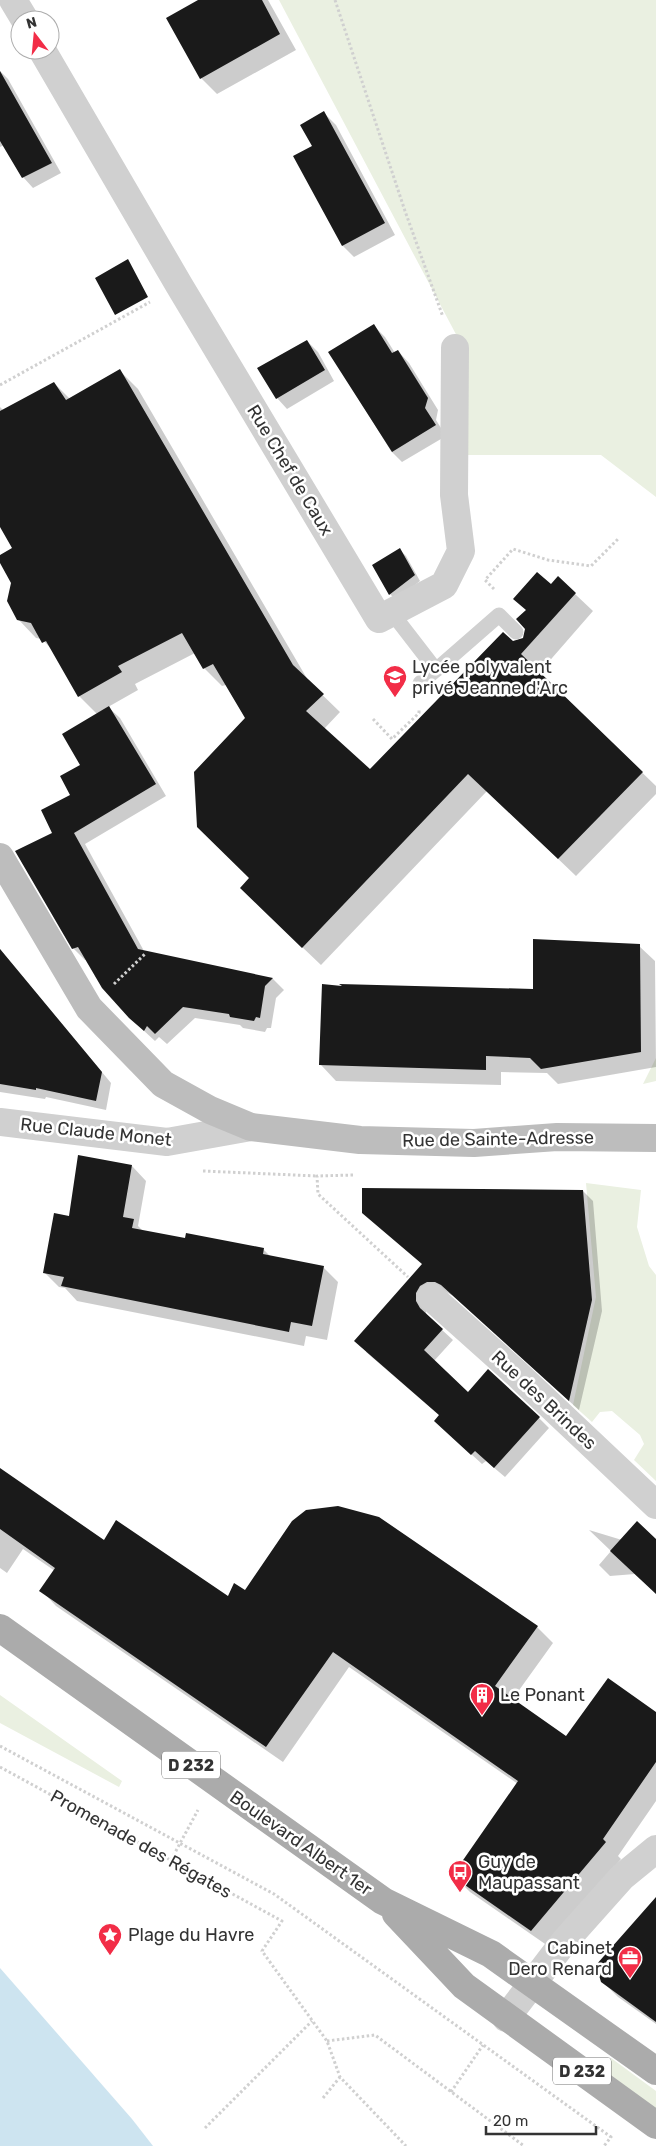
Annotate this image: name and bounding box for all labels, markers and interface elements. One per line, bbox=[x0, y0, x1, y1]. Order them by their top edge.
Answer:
north arrow bbox=[10, 10, 60, 60]
text: N bbox=[24, 13, 39, 33]
street label: Rue Chef de Caux bbox=[242, 401, 338, 540]
place label: Lycée polyvalent privé Jeanne d'Arc bbox=[412, 656, 568, 699]
school or university icon: Lycée polyvalent privé Jeanne d'Arc bbox=[382, 664, 408, 698]
street label: Rue Claude Monet bbox=[19, 1113, 173, 1151]
street label: Rue de Sainte-Adresse bbox=[402, 1126, 594, 1152]
street label: Rue des Brindes bbox=[487, 1346, 601, 1454]
building icon: Le Ponant bbox=[469, 1682, 495, 1716]
place label: Le Ponant bbox=[500, 1684, 585, 1706]
road number: D 232 bbox=[162, 1752, 220, 1778]
street label: Promenade des Régates bbox=[47, 1785, 235, 1903]
street label: Boulevard Albert 1er bbox=[226, 1786, 376, 1900]
place label: Guy de Maupassant bbox=[478, 1851, 580, 1894]
bus stop icon: Guy de Maupassant bbox=[447, 1859, 473, 1893]
place icon: Plage du Havre bbox=[97, 1922, 123, 1956]
place label: Plage du Havre bbox=[128, 1924, 254, 1946]
place label: Cabinet Dero Renard bbox=[508, 1937, 612, 1980]
office icon: Cabinet Dero Renard bbox=[617, 1945, 643, 1979]
road number: D 232 bbox=[553, 2058, 611, 2084]
scale bar bbox=[486, 2104, 596, 2136]
text: 20 m bbox=[493, 2112, 528, 2130]

